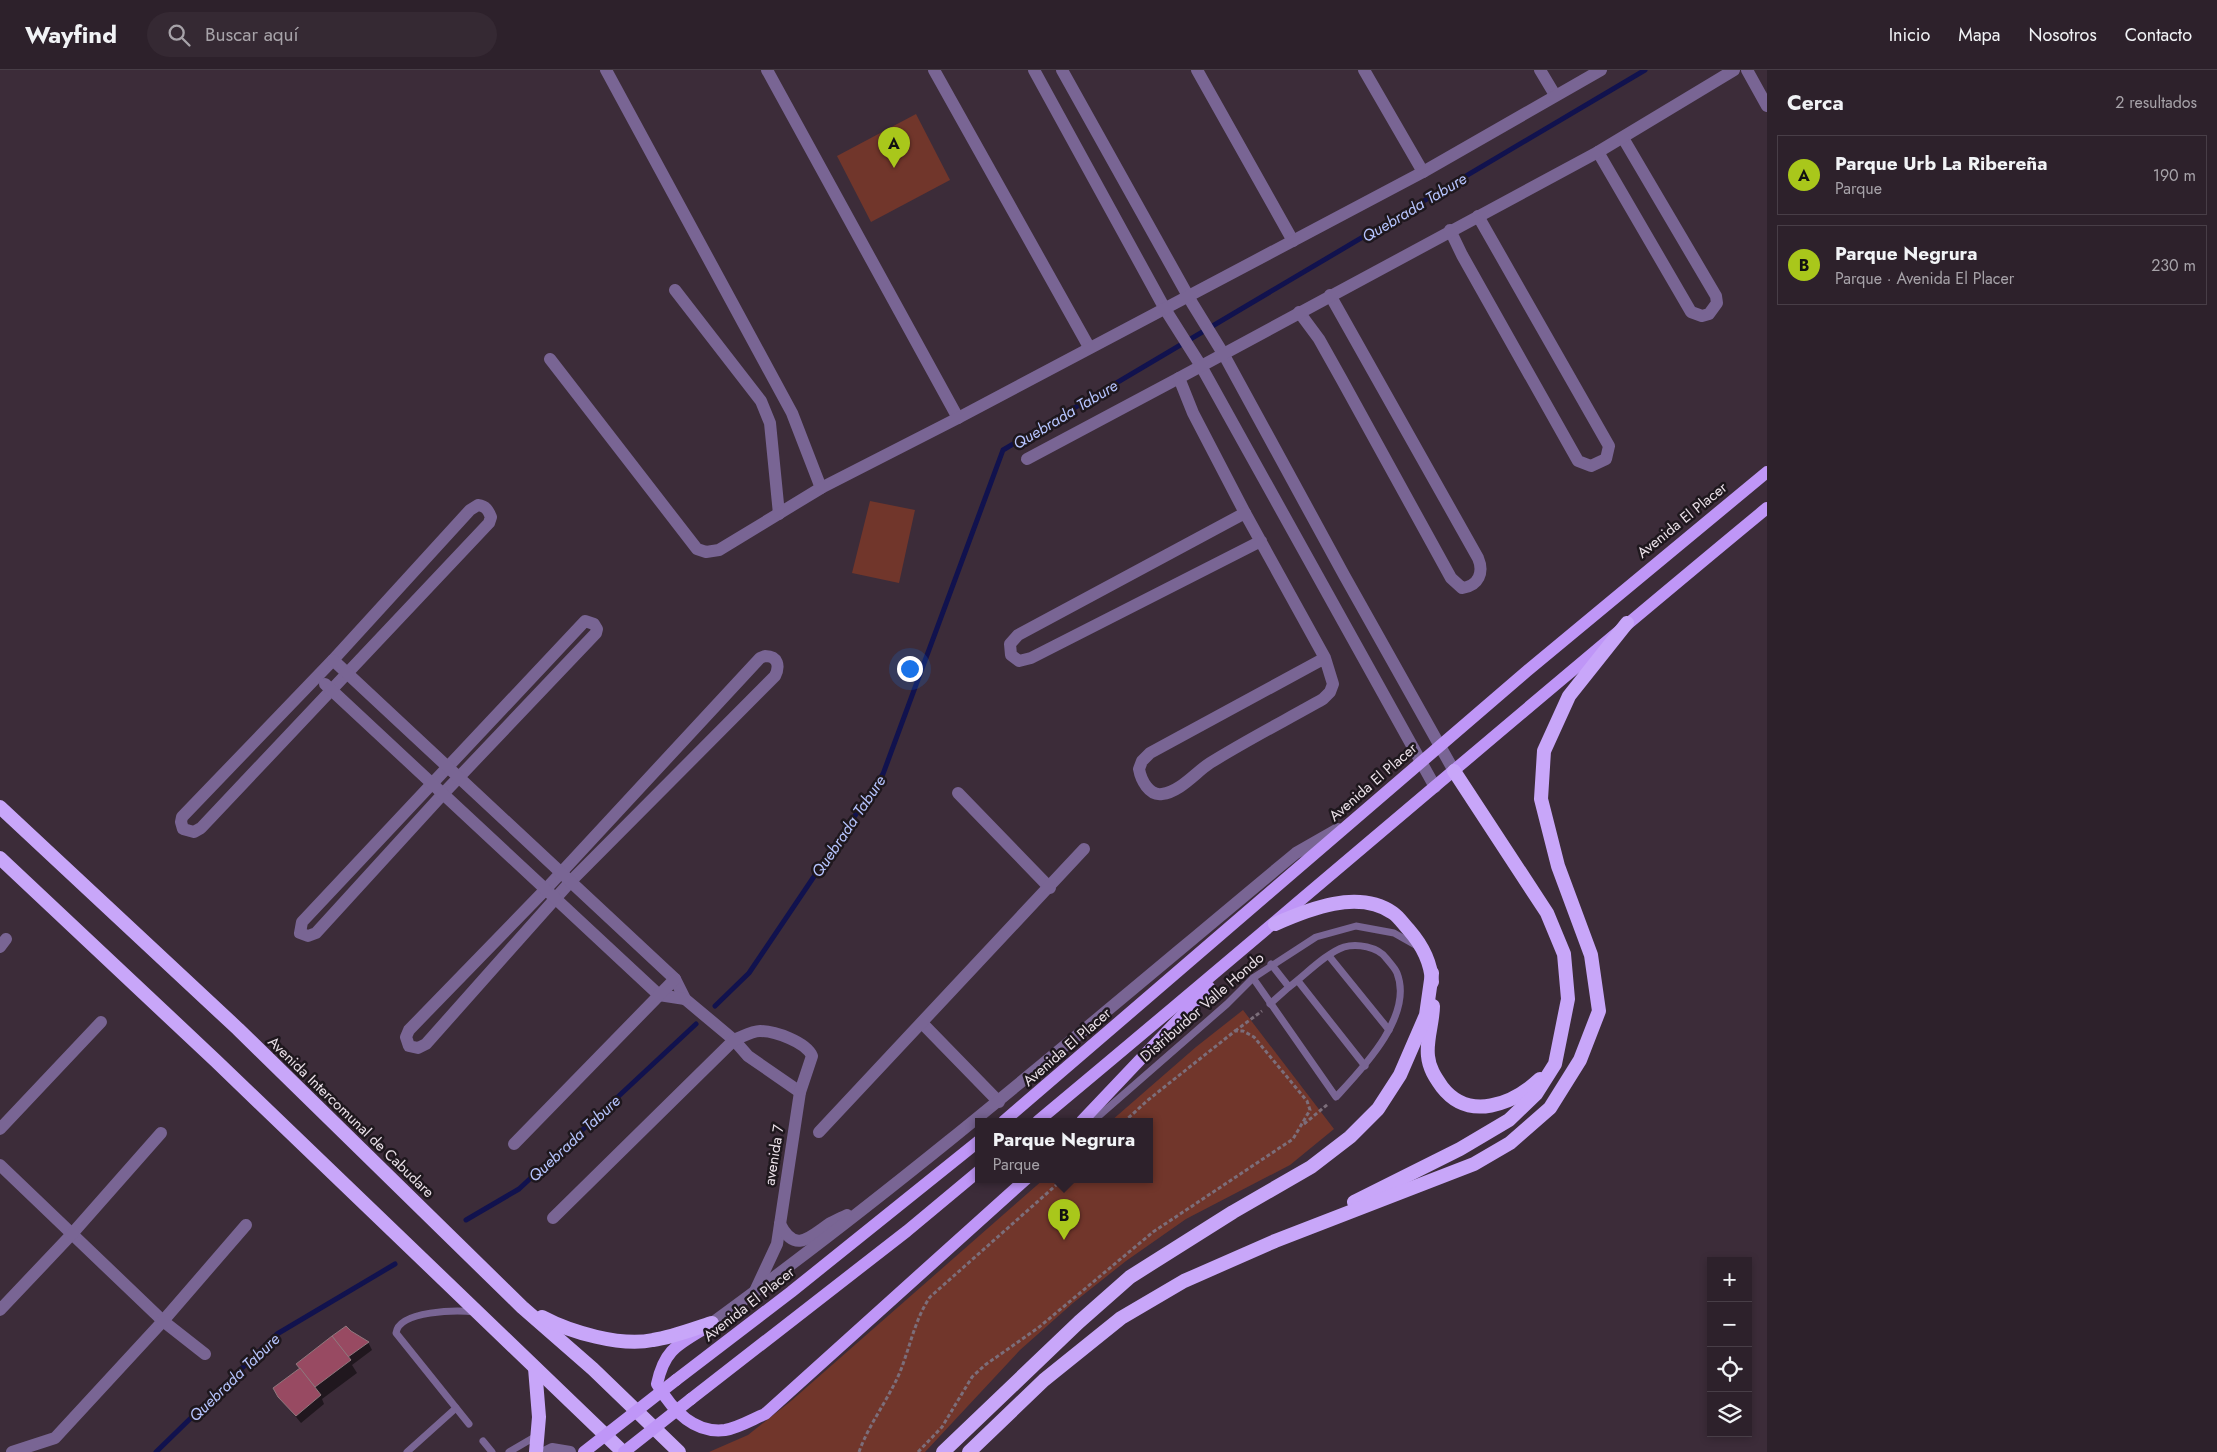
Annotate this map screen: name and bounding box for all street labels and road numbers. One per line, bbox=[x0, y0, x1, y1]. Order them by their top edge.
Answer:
street label: Avenida El Placer bbox=[1632, 476, 1732, 563]
street label: Avenida El Placer bbox=[1324, 737, 1423, 827]
street label: Distribuidor Valle Hondo bbox=[1135, 947, 1269, 1067]
street label: Avenida El Placer bbox=[1018, 1002, 1117, 1092]
street label: Avenida Intercomunal de Cabudare bbox=[263, 1031, 439, 1203]
street label: avenida 7 bbox=[758, 1123, 790, 1187]
street label: Avenida El Placer bbox=[699, 1261, 800, 1347]

